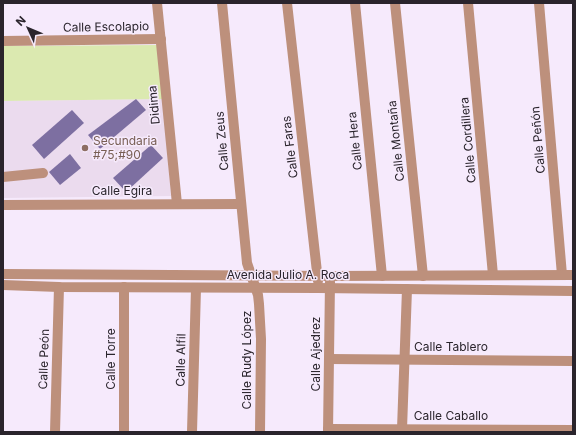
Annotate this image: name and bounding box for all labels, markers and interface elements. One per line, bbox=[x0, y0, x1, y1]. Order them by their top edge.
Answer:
north arrow bbox=[8, 8, 48, 48]
text: N bbox=[13, 13, 29, 29]
street label: Calle Escolapio bbox=[63, 18, 149, 35]
street label: Didima bbox=[144, 85, 163, 125]
street label: Calle Cordillera bbox=[456, 96, 479, 184]
street label: Calle Montaña bbox=[384, 100, 407, 182]
street label: Calle Peñón bbox=[527, 106, 548, 174]
street label: Calle Zeus bbox=[211, 111, 232, 171]
street label: Calle Hera bbox=[344, 111, 365, 171]
street label: Calle Faras bbox=[278, 115, 301, 179]
place label: Secundaria #75;#90 bbox=[93, 133, 157, 162]
marker: Secundaria #75;#90 bbox=[80, 143, 90, 153]
street label: Calle Egira bbox=[92, 183, 152, 198]
street label: Avenida Julio A. Roca bbox=[227, 267, 349, 282]
street label: Calle Rudy López bbox=[239, 311, 254, 409]
street label: Calle Ajedrez bbox=[308, 317, 323, 391]
street label: Calle Peón bbox=[35, 328, 52, 390]
street label: Calle Torre bbox=[103, 328, 118, 390]
street label: Calle Alfil bbox=[173, 333, 188, 387]
street label: Calle Tablero bbox=[414, 339, 488, 354]
street label: Calle Caballo bbox=[414, 408, 488, 423]

